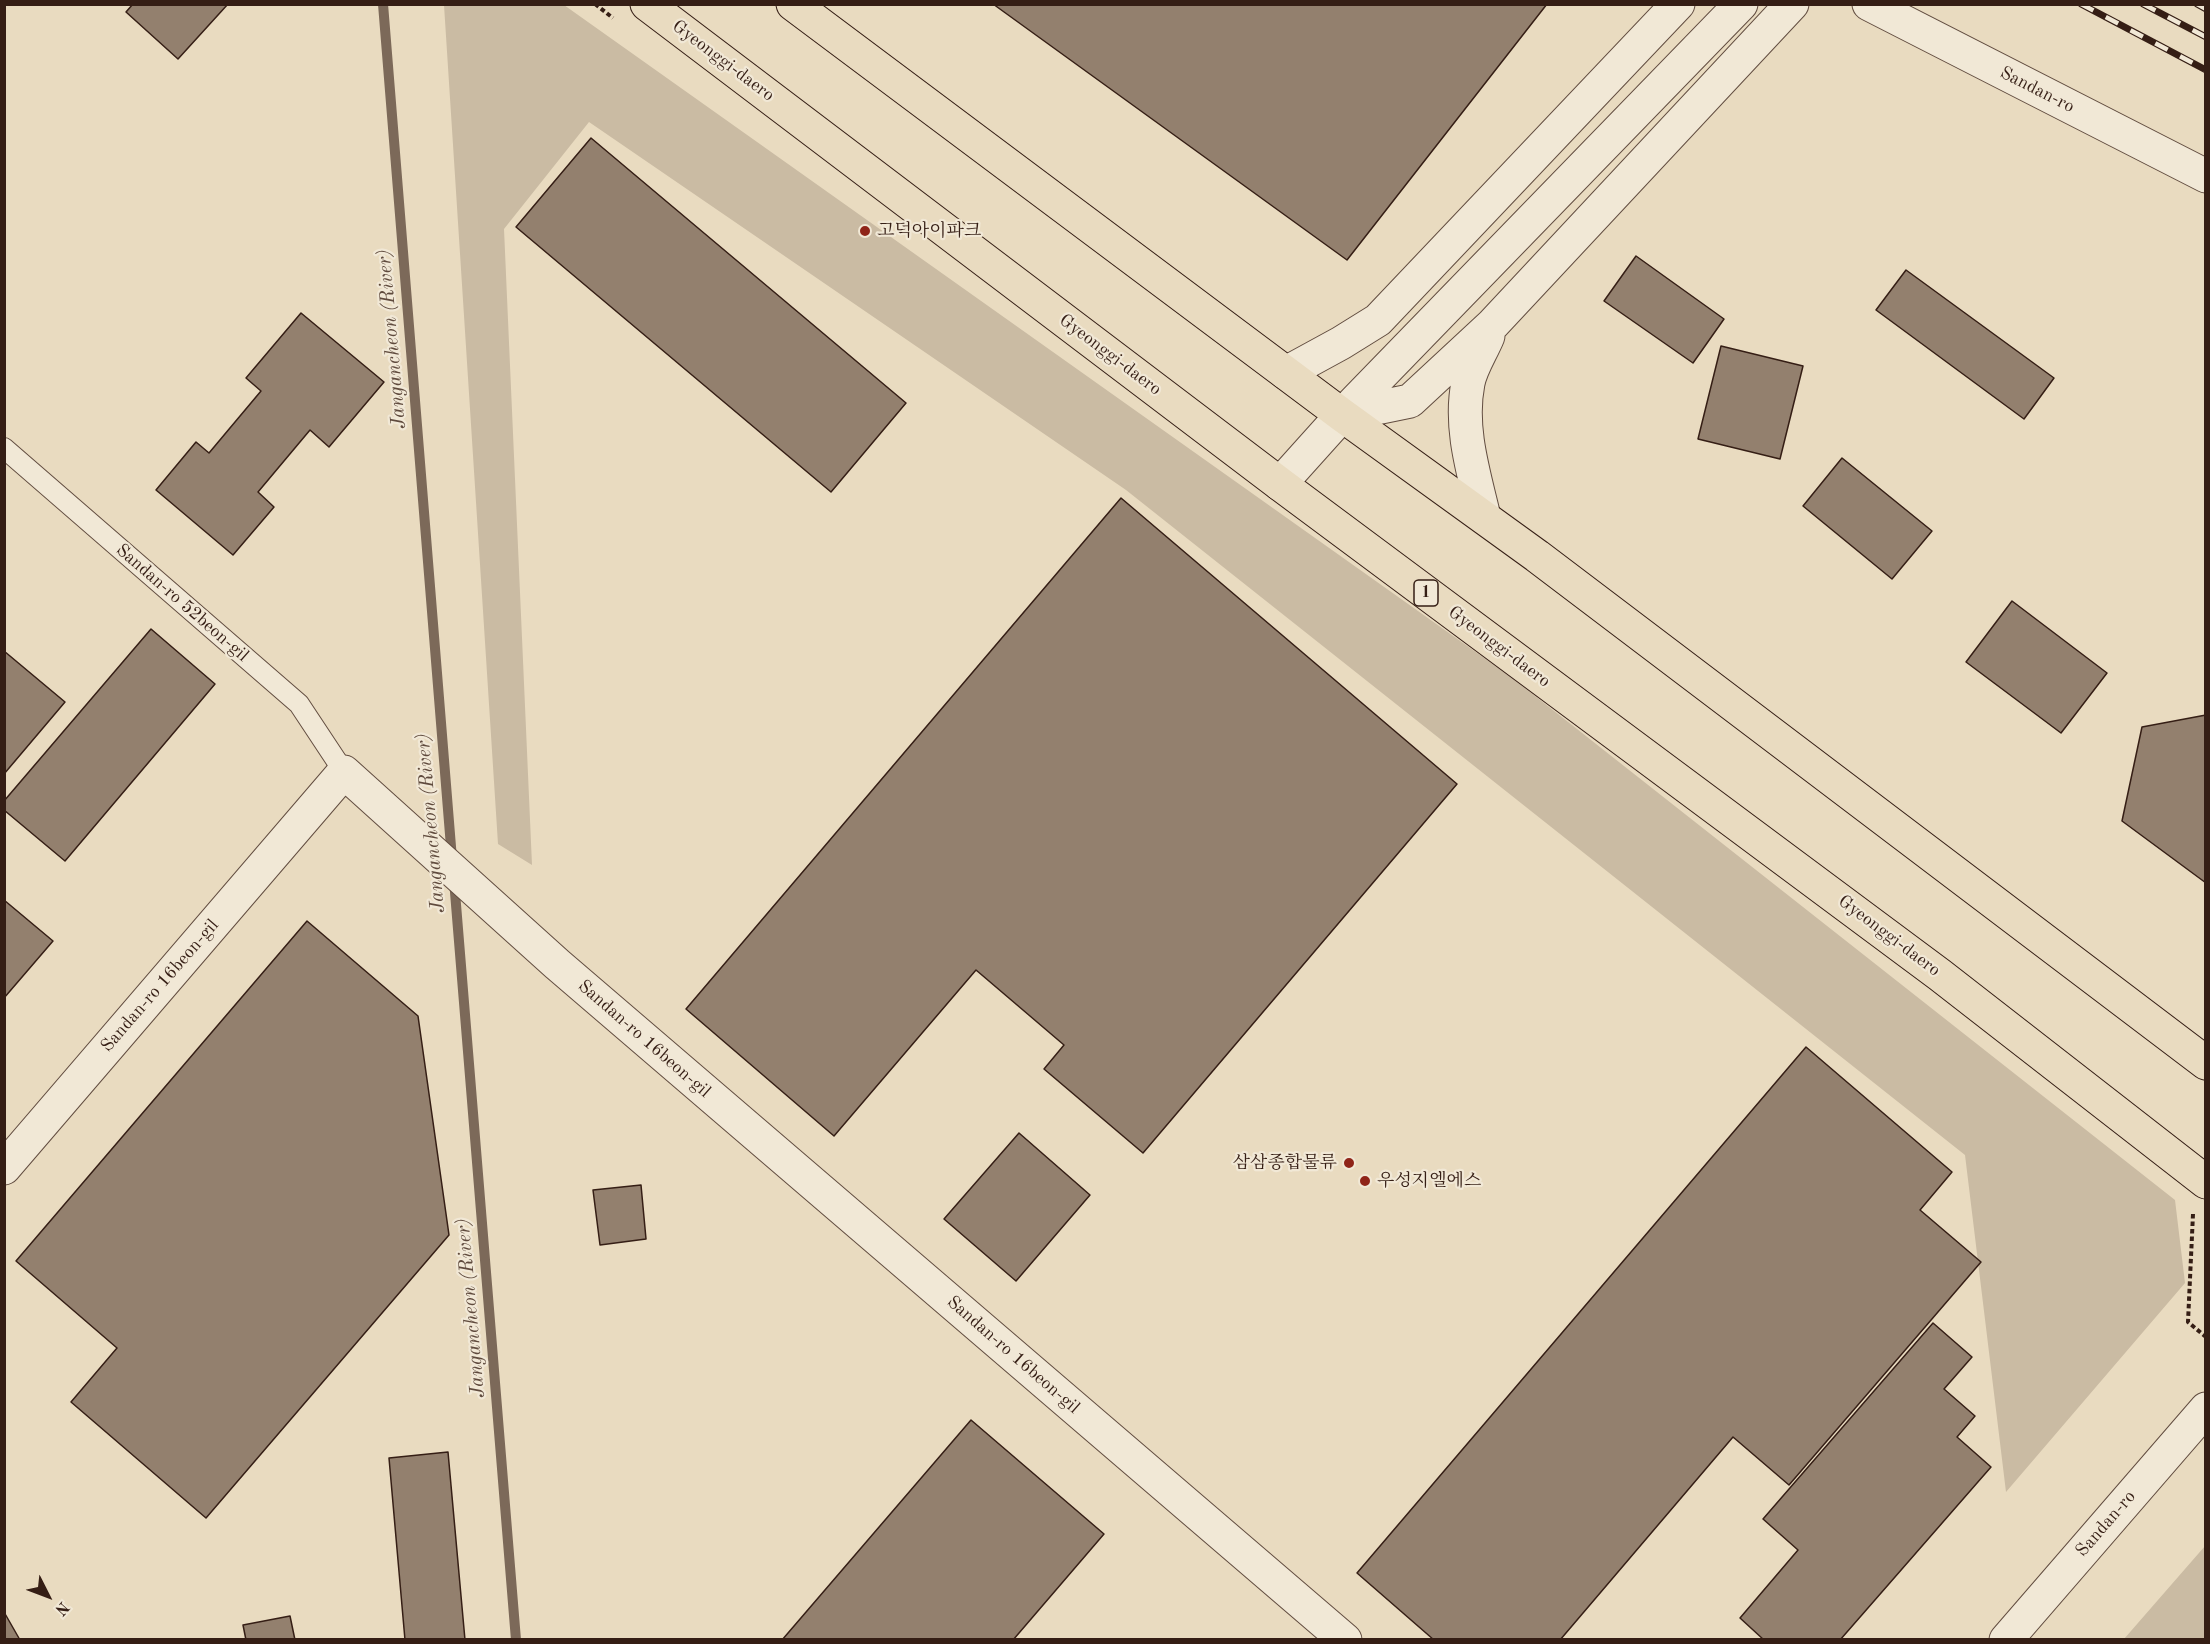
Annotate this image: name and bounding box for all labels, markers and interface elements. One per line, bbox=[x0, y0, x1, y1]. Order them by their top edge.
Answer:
street label: Gyeonggi-daero bbox=[668, 16, 778, 106]
street label: Sandan-ro bbox=[1996, 62, 2078, 118]
place label: 고덕아이파크 bbox=[877, 220, 981, 242]
marker: 고덕아이파크 bbox=[858, 224, 872, 238]
water label: Jangancheon (River) bbox=[372, 248, 412, 430]
street label: Gyeonggi-daero bbox=[1055, 310, 1165, 400]
street label: Sandan-ro 52beon-gil bbox=[111, 539, 253, 667]
road number: 1 bbox=[1414, 580, 1438, 606]
street label: Gyeonggi-daero bbox=[1444, 602, 1554, 692]
water label: Jangancheon (River) bbox=[411, 732, 451, 914]
street label: Gyeonggi-daero bbox=[1834, 891, 1944, 981]
street label: Sandan-ro 16beon-gil bbox=[96, 915, 224, 1057]
street label: Sandan-ro 16beon-gil bbox=[573, 975, 715, 1103]
place label: 삼삼종합물류 bbox=[1233, 1152, 1337, 1174]
marker: 삼삼종합물류 bbox=[1342, 1156, 1356, 1170]
place label: 우성지엘에스 bbox=[1377, 1170, 1481, 1192]
marker: 우성지엘에스 bbox=[1358, 1174, 1372, 1188]
water label: Jangancheon (River) bbox=[451, 1217, 491, 1399]
street label: Sandan-ro 16beon-gil bbox=[942, 1291, 1084, 1419]
street label: Sandan-ro bbox=[2071, 1486, 2141, 1562]
north arrow bbox=[18, 1566, 78, 1626]
text: N bbox=[51, 1598, 71, 1618]

